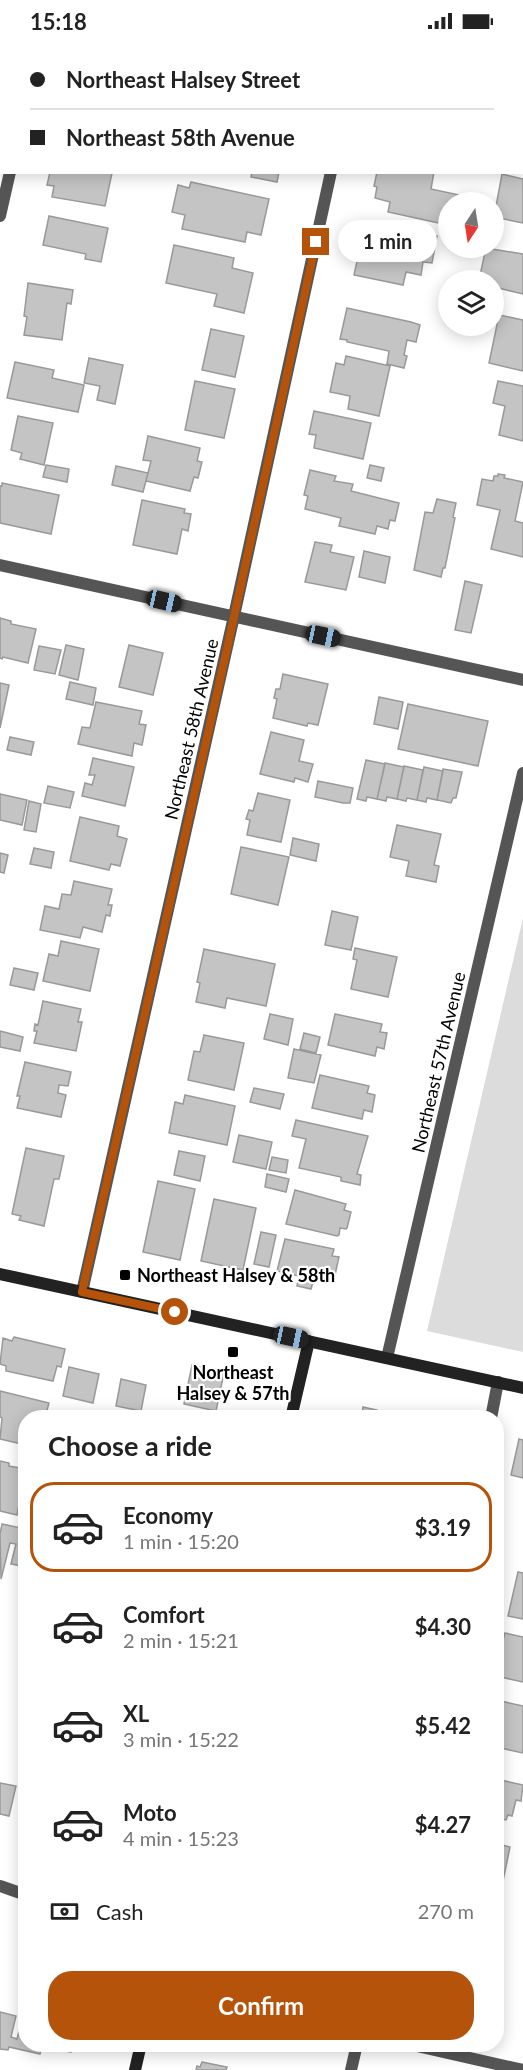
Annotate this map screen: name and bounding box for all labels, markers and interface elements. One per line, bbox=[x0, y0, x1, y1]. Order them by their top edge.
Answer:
text: 15:18 bbox=[30, 8, 87, 35]
text: Northeast Halsey Street bbox=[66, 66, 300, 93]
text: Northeast 58th Avenue bbox=[66, 124, 295, 151]
north arrow bbox=[438, 192, 504, 258]
map controls bbox=[438, 192, 504, 336]
callout: 1 min bbox=[337, 221, 436, 263]
route end bbox=[302, 228, 329, 255]
text: 1 min bbox=[363, 229, 412, 253]
button: layers bbox=[438, 270, 504, 336]
car bbox=[144, 588, 184, 614]
car bbox=[304, 623, 342, 649]
street label: Northeast 58th Avenue bbox=[159, 636, 223, 822]
street label: Northeast 57th Avenue bbox=[406, 969, 470, 1155]
place label: Northeast Halsey & 58th bbox=[137, 1264, 335, 1286]
marker: Northeast Halsey & 58th bbox=[118, 1268, 132, 1282]
route start bbox=[161, 1298, 188, 1325]
car bbox=[272, 1324, 310, 1350]
marker: Northeast Halsey & 57th bbox=[226, 1345, 240, 1359]
place label: Northeast Halsey & 57th bbox=[176, 1361, 290, 1404]
text: Choose a ride bbox=[48, 1429, 212, 1462]
icon: car bbox=[51, 1500, 105, 1554]
text: Economy bbox=[123, 1502, 213, 1529]
text: $3.19 bbox=[415, 1514, 471, 1541]
text: 1 min · 15:20 bbox=[123, 1529, 239, 1553]
icon: car bbox=[51, 1599, 105, 1653]
text: Comfort bbox=[123, 1601, 205, 1628]
text: $4.30 bbox=[415, 1613, 471, 1640]
text: 2 min · 15:21 bbox=[123, 1628, 239, 1652]
icon: car bbox=[51, 1698, 105, 1752]
text: XL bbox=[123, 1700, 149, 1727]
text: $5.42 bbox=[415, 1712, 471, 1739]
text: 3 min · 15:22 bbox=[123, 1727, 239, 1751]
icon: car bbox=[51, 1797, 105, 1851]
text: Moto bbox=[123, 1799, 177, 1826]
text: $4.27 bbox=[415, 1811, 471, 1838]
text: 4 min · 15:23 bbox=[123, 1826, 239, 1850]
icon: cash bbox=[48, 1895, 81, 1928]
text: Cash bbox=[96, 1898, 143, 1925]
text: 270 m bbox=[418, 1899, 474, 1923]
button: Confirm bbox=[48, 1971, 474, 2040]

